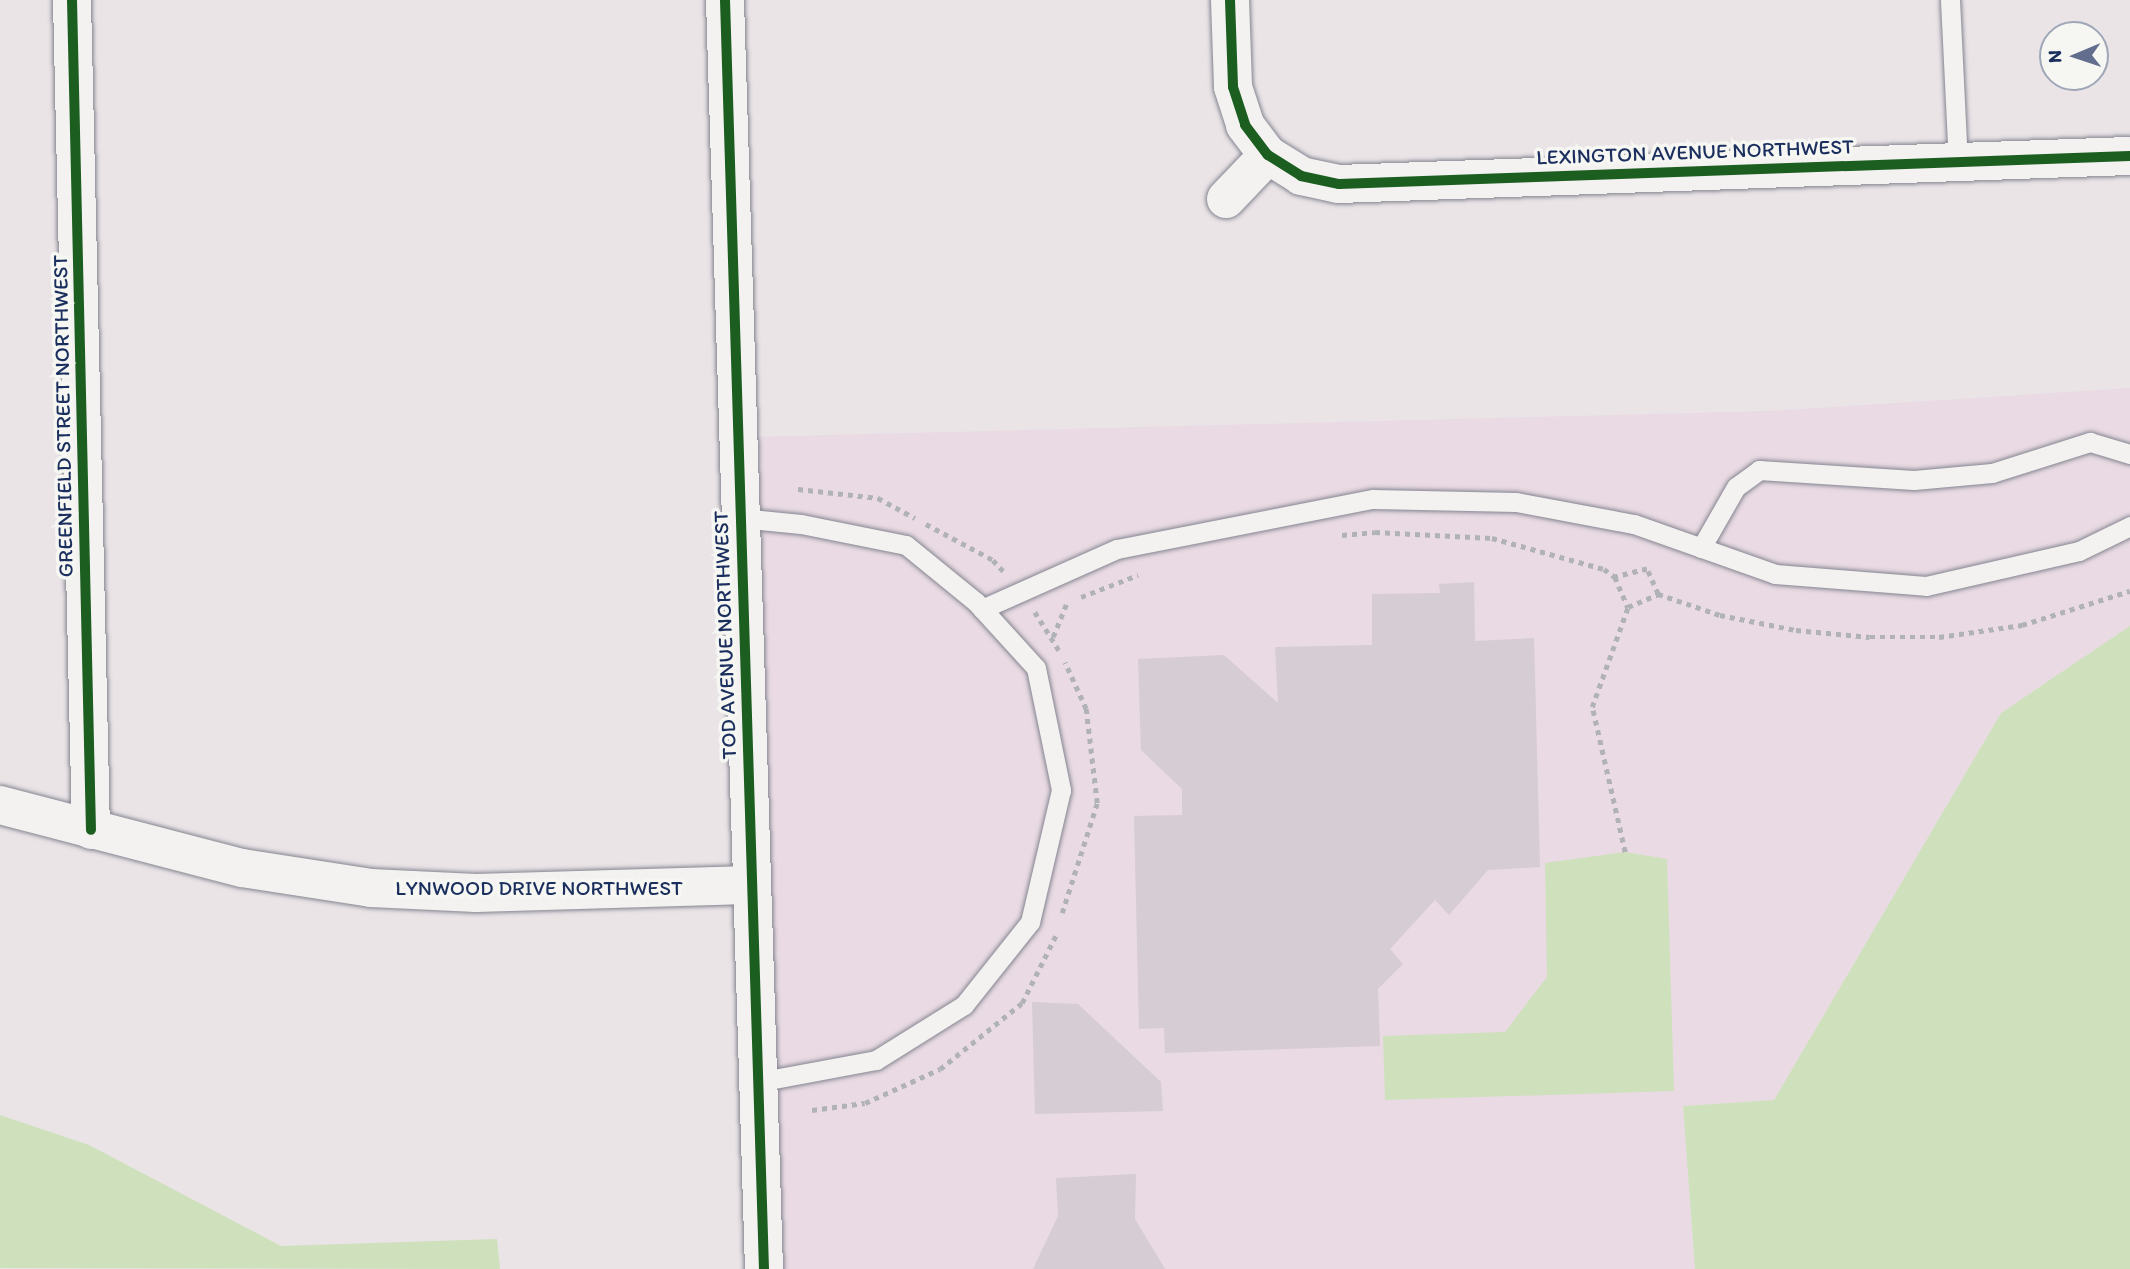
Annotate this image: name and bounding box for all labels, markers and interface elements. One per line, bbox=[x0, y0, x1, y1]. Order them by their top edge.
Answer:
north arrow bbox=[2039, 21, 2109, 91]
text: N bbox=[2043, 50, 2066, 63]
street label: LEXINGTON AVENUE NORTHWEST bbox=[1536, 134, 1854, 170]
street label: GREENFIELD STREET NORTHWEST bbox=[48, 254, 78, 578]
street label: TOD AVENUE NORTHWEST bbox=[708, 511, 742, 759]
street label: LYNWOOD DRIVE NORTHWEST bbox=[395, 875, 683, 901]

